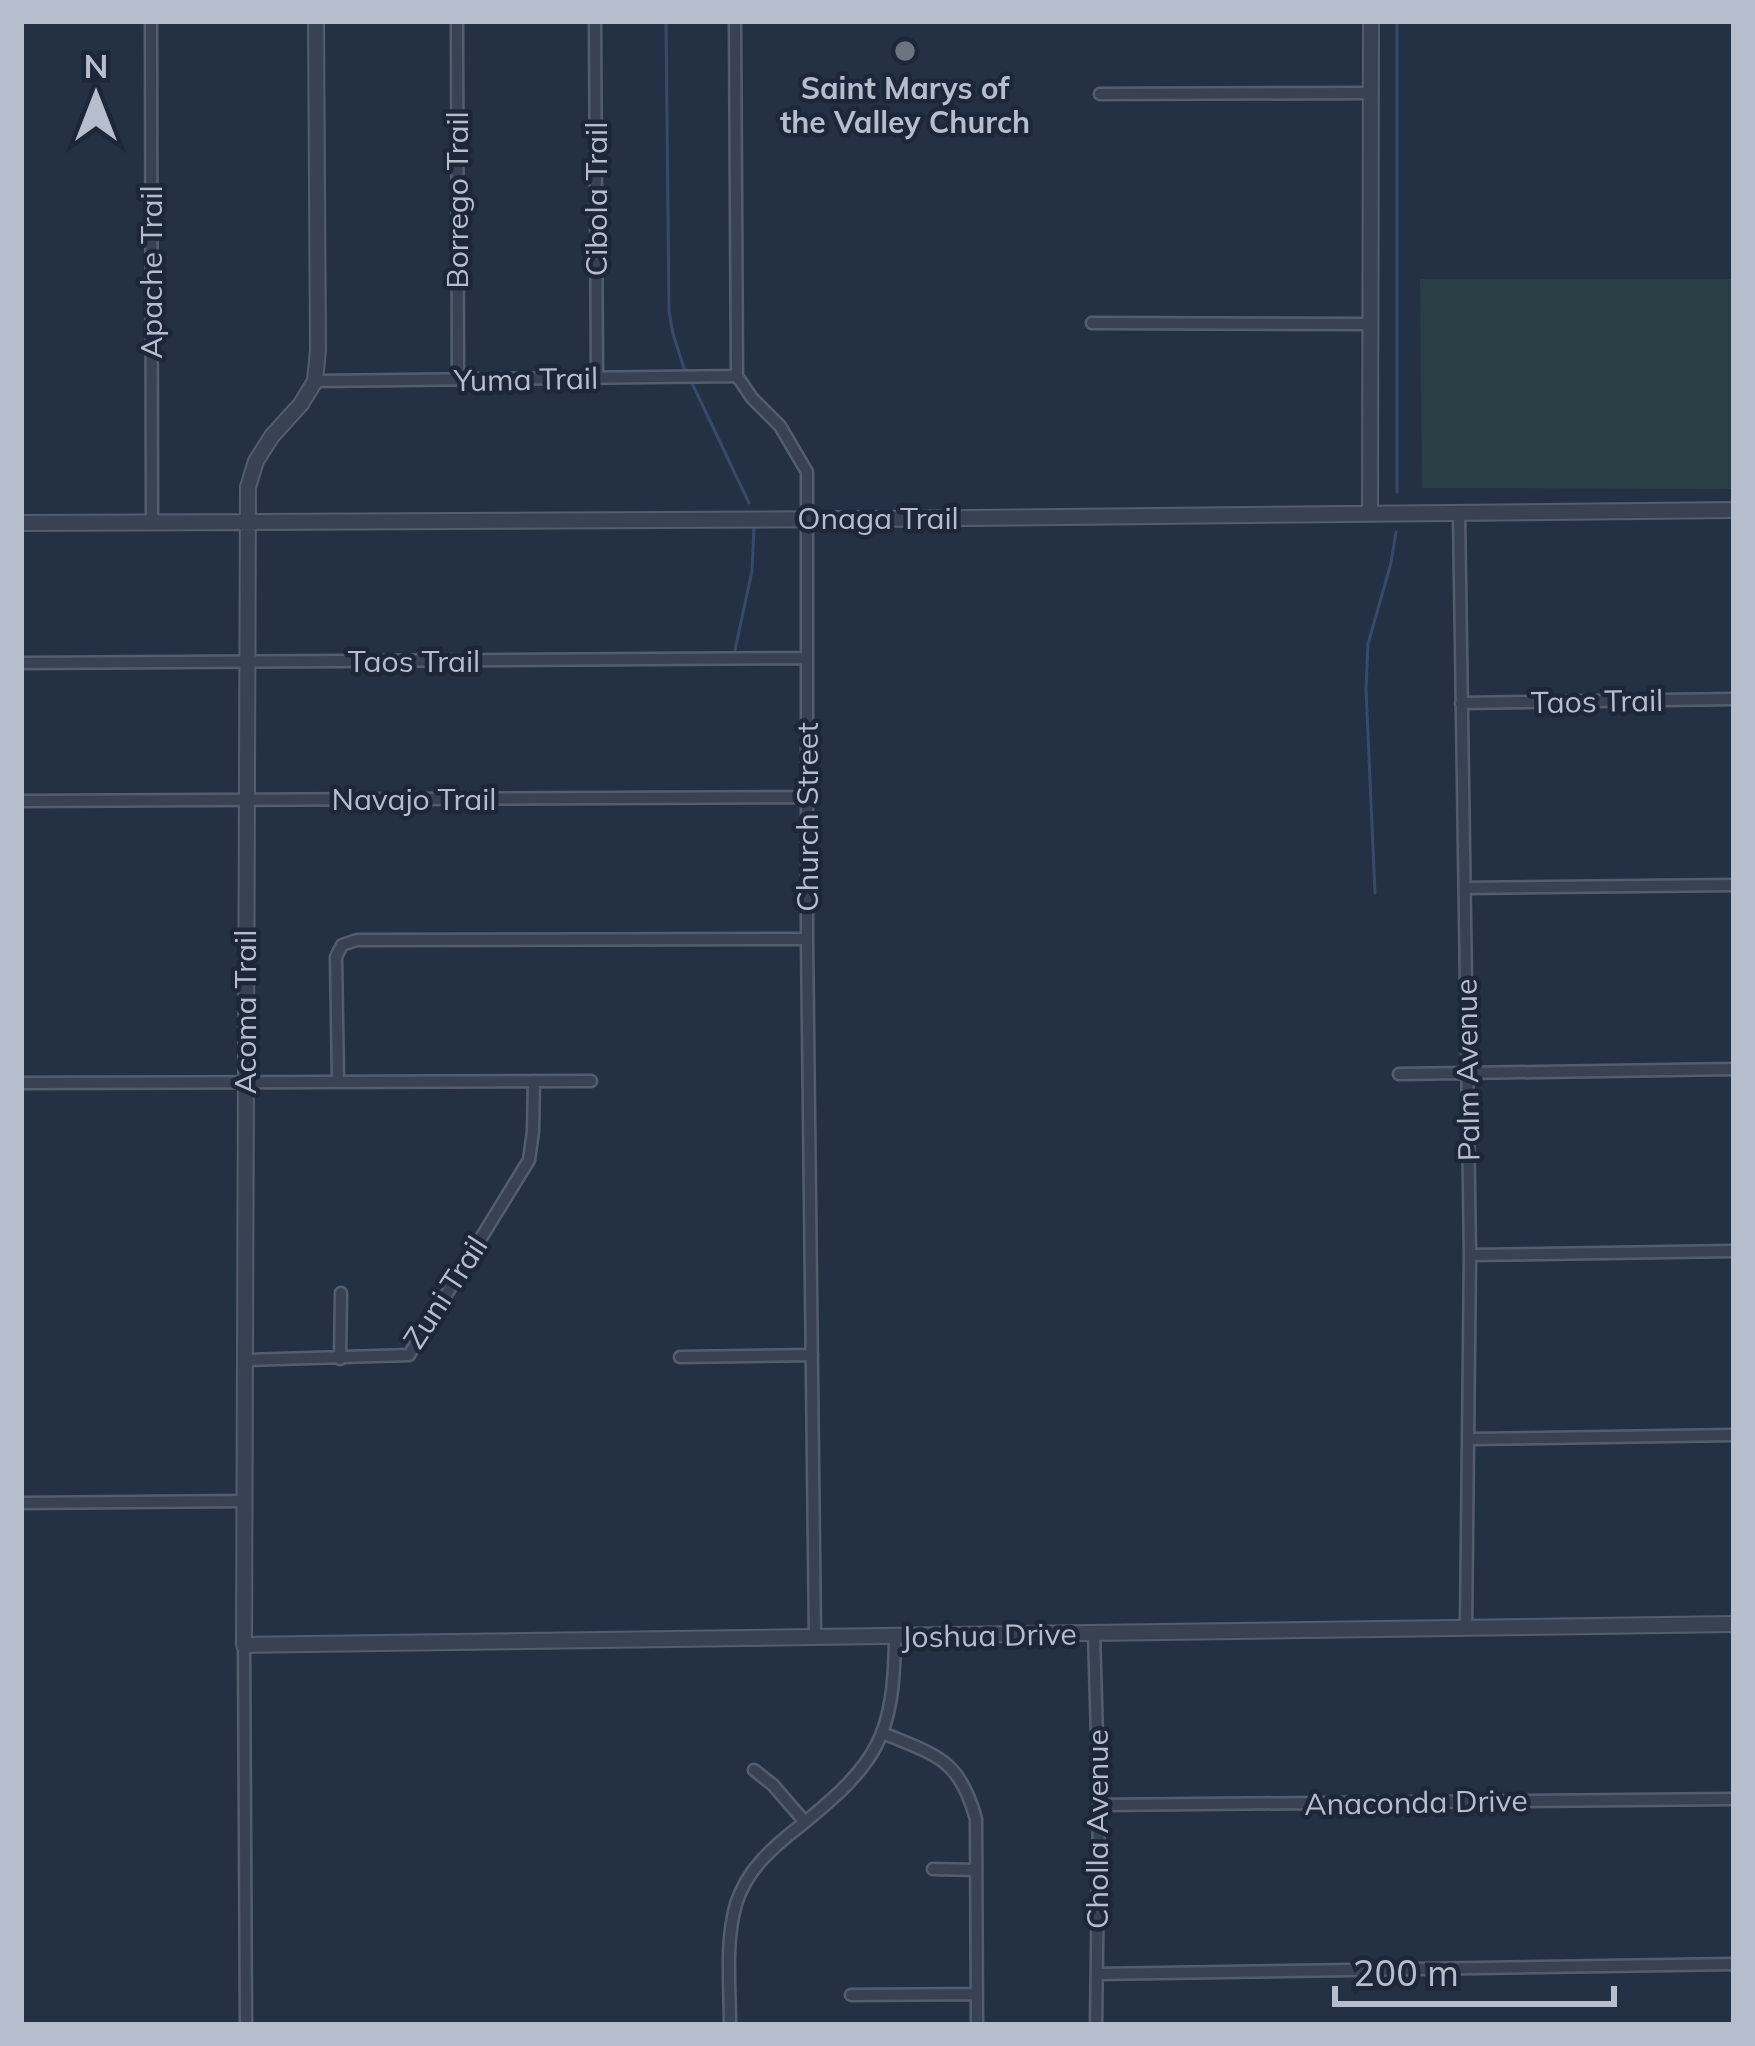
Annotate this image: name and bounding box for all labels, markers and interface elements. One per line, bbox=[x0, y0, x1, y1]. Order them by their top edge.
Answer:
north arrow bbox=[36, 36, 156, 156]
marker: Saint Marys of the Valley Church bbox=[892, 38, 918, 64]
text: N bbox=[84, 45, 108, 86]
place label: Saint Marys of the Valley Church bbox=[780, 69, 1030, 141]
street label: Borrego Trail bbox=[438, 111, 476, 289]
street label: Cibola Trail bbox=[577, 122, 615, 276]
street label: Apache Trail bbox=[132, 185, 170, 359]
street label: Yuma Trail bbox=[452, 359, 599, 399]
street label: Onaga Trail bbox=[797, 499, 959, 537]
street label: Taos Trail bbox=[348, 642, 480, 680]
street label: Taos Trail bbox=[1530, 681, 1664, 721]
street label: Church Street bbox=[788, 722, 826, 912]
street label: Navajo Trail bbox=[332, 780, 496, 818]
street label: Acoma Trail bbox=[226, 930, 264, 1094]
street label: Palm Avenue bbox=[1446, 978, 1488, 1162]
street label: Zuni Trail bbox=[395, 1229, 495, 1355]
street label: Joshua Drive bbox=[901, 1614, 1077, 1656]
street label: Cholla Avenue bbox=[1078, 1729, 1116, 1929]
street label: Anaconda Drive bbox=[1304, 1781, 1528, 1823]
scale bar bbox=[1335, 1932, 1614, 2006]
text: 200 m bbox=[1353, 1950, 1459, 1995]

